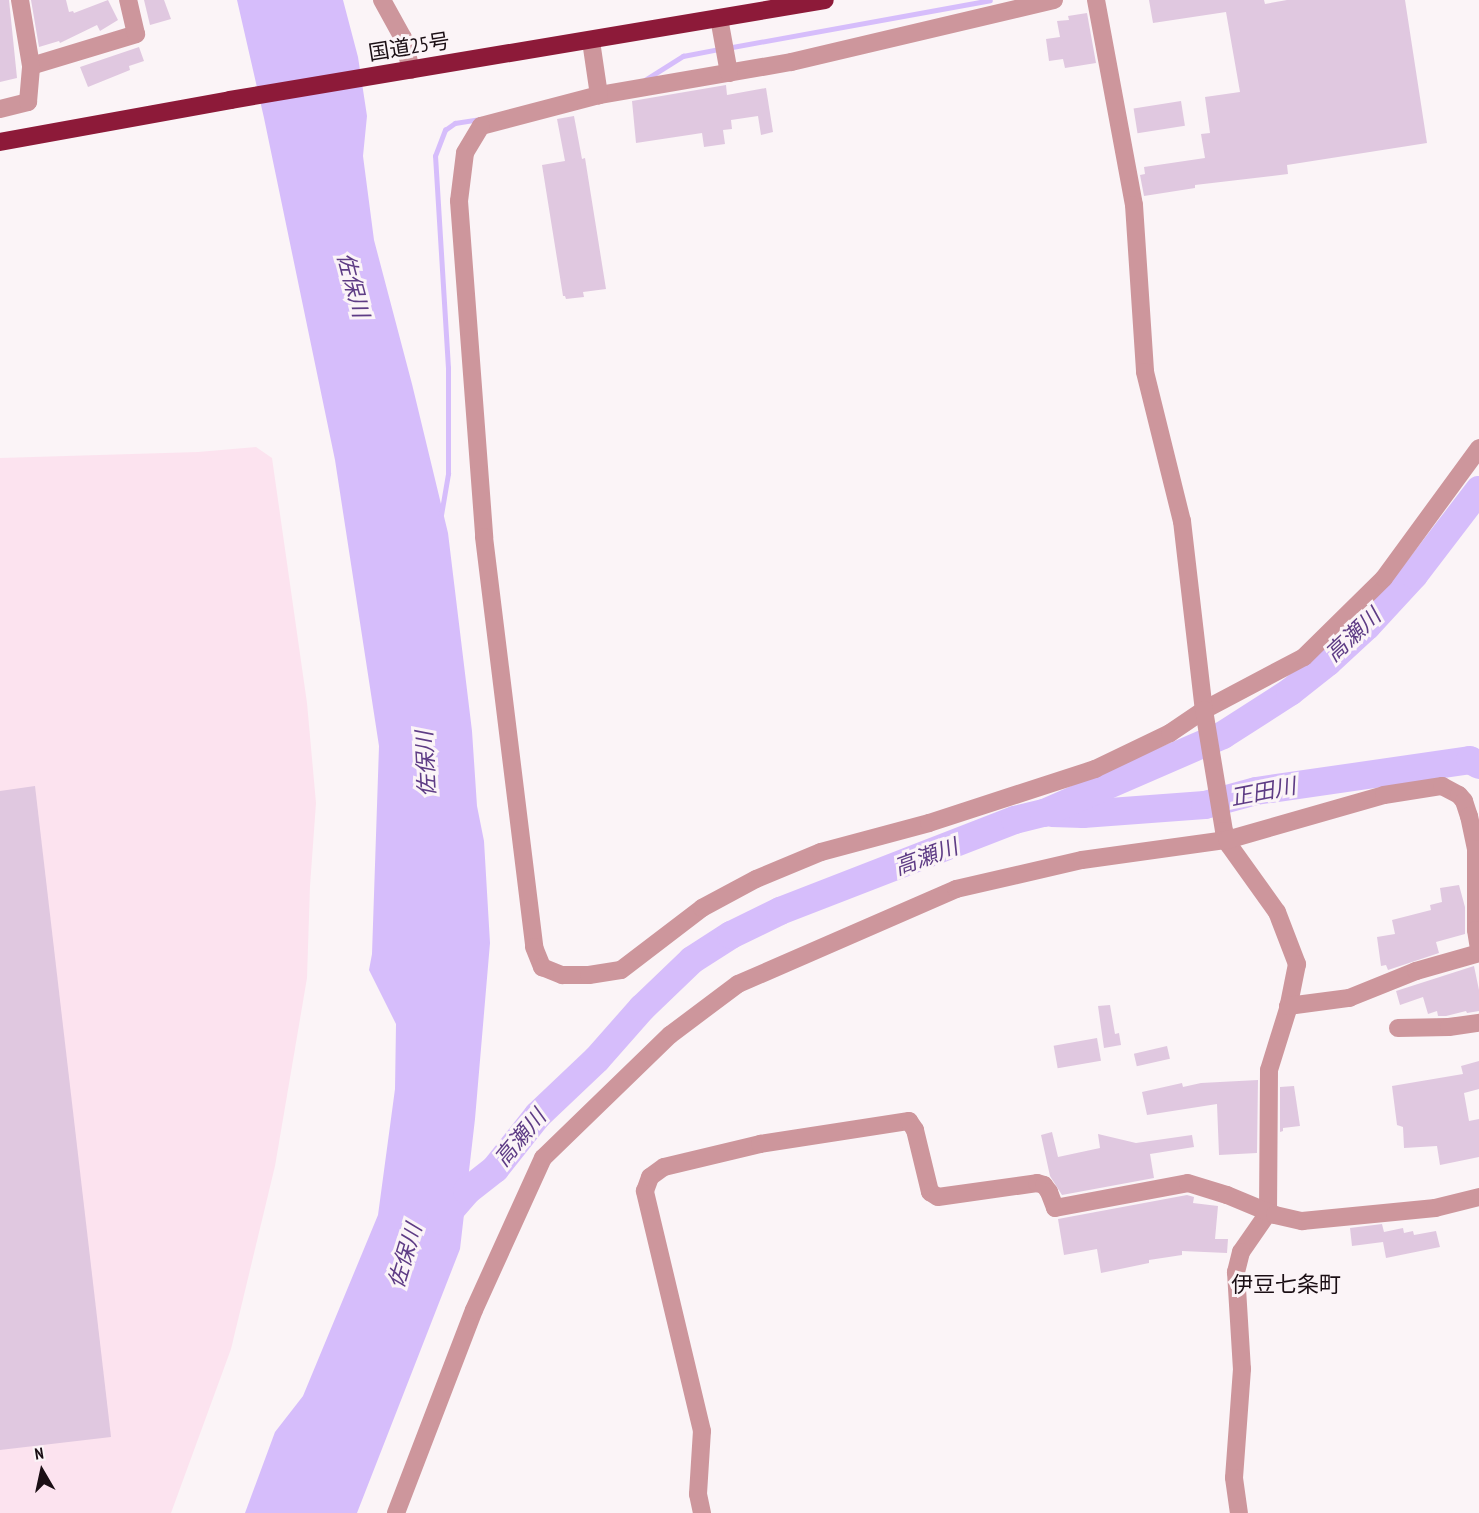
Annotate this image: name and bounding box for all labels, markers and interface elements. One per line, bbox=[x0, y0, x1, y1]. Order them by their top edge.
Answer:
street label: 国道25号 bbox=[367, 28, 451, 66]
water label: 佐保川 bbox=[332, 250, 374, 320]
water label: 高瀬川 bbox=[1320, 603, 1386, 667]
water label: 佐保川 bbox=[411, 730, 441, 798]
water label: 正田川 bbox=[1228, 773, 1298, 811]
water label: 高瀬川 bbox=[890, 833, 962, 881]
water label: 高瀬川 bbox=[489, 1104, 551, 1172]
water label: 佐保川 bbox=[383, 1221, 427, 1291]
district label: 伊豆七条町 bbox=[1231, 1272, 1341, 1298]
north arrow bbox=[12, 1441, 72, 1501]
text: N bbox=[33, 1443, 45, 1464]

